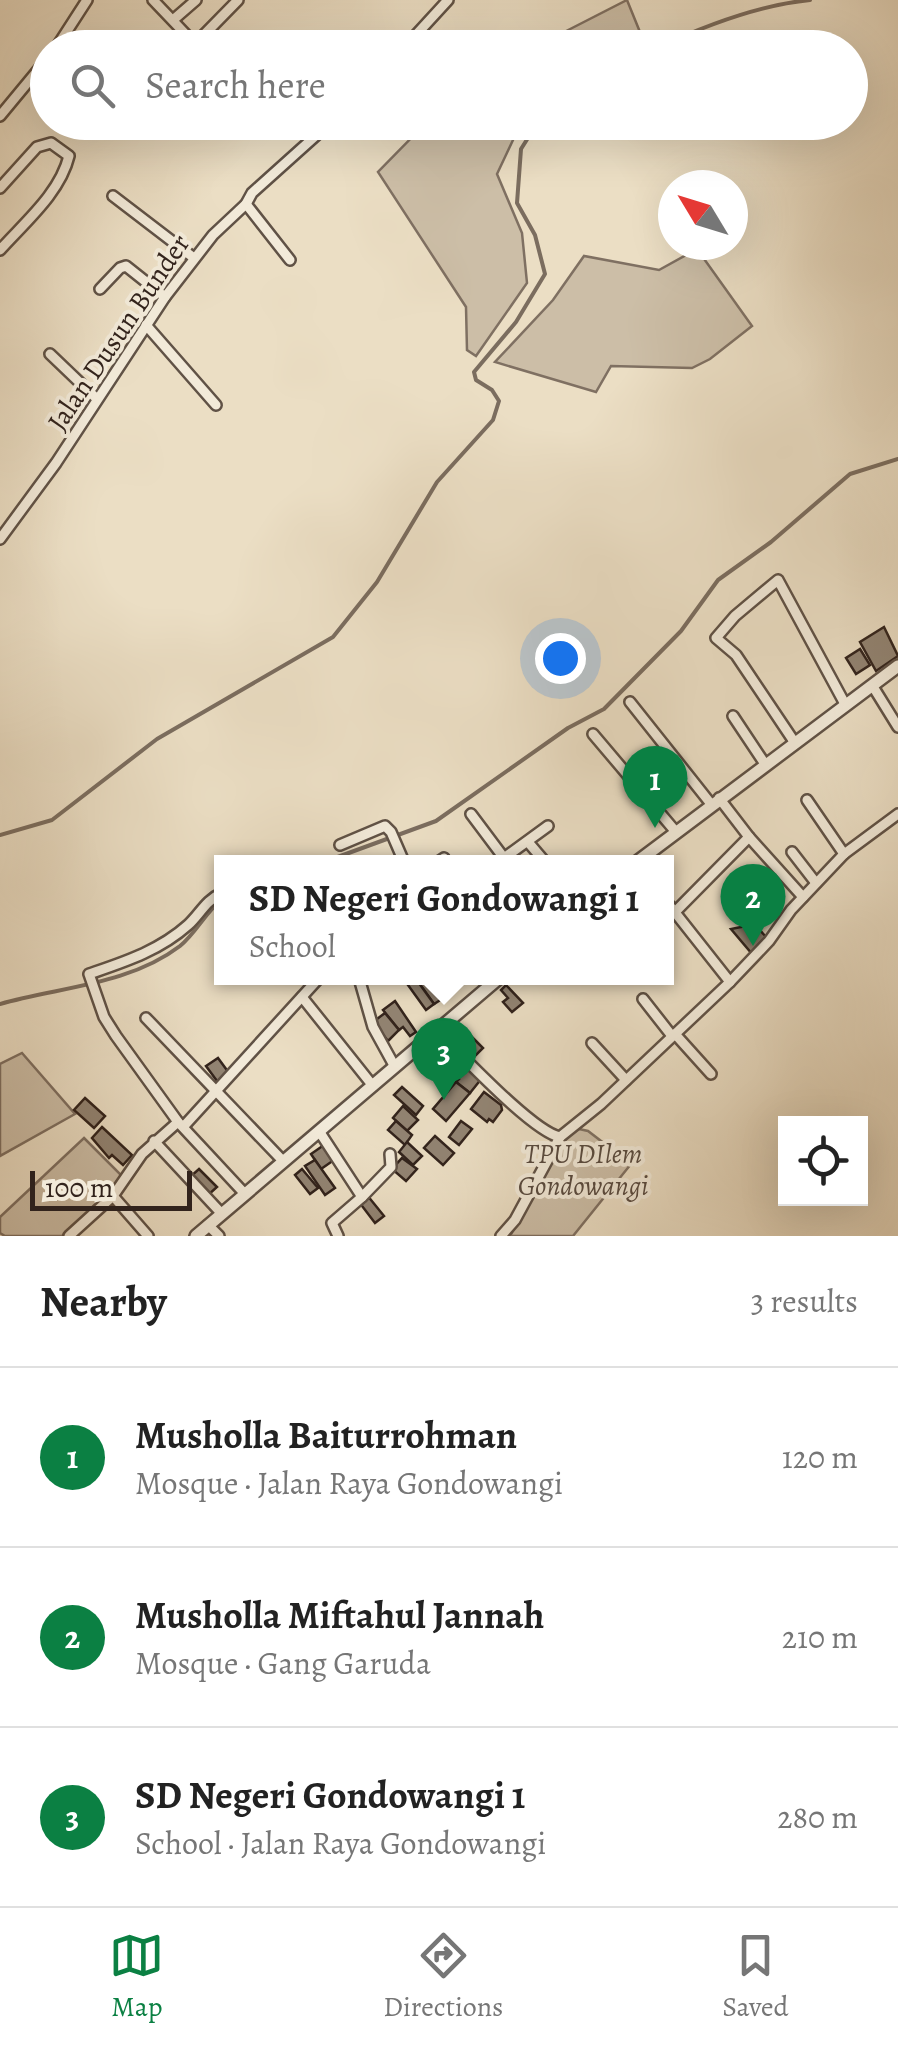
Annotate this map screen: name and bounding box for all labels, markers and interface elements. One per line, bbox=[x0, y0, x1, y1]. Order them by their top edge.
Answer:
search box bbox=[30, 30, 868, 140]
icon: search bbox=[65, 58, 120, 113]
text: Search here bbox=[145, 59, 326, 111]
north arrow bbox=[658, 170, 748, 260]
street label: Jalan Dusun Bunder bbox=[39, 226, 199, 438]
your location bbox=[535, 633, 586, 684]
pin: 1 bbox=[622, 746, 688, 828]
popup bbox=[214, 855, 674, 985]
pin: 2 bbox=[720, 864, 786, 946]
text: SD Negeri Gondowangi 1 bbox=[249, 872, 639, 924]
text: School bbox=[249, 924, 336, 968]
pin: 3 bbox=[412, 1018, 476, 1100]
map controls bbox=[778, 1116, 868, 1206]
button: locate bbox=[778, 1116, 868, 1206]
park label: TPU DIlem Gondowangi bbox=[518, 1135, 648, 1205]
scale bar bbox=[30, 1166, 192, 1210]
text: 100 m bbox=[45, 1169, 113, 1207]
text: Nearby bbox=[40, 1273, 167, 1330]
text: 3 results bbox=[751, 1279, 858, 1323]
text: Musholla Baiturrohman bbox=[135, 1409, 517, 1461]
text: 1 bbox=[67, 1435, 78, 1479]
text: 120 m bbox=[782, 1435, 858, 1479]
text: Mosque · Jalan Raya Gondowangi bbox=[135, 1461, 563, 1505]
text: Musholla Miftahul Jannah bbox=[135, 1589, 544, 1641]
text: 2 bbox=[65, 1615, 80, 1659]
text: 210 m bbox=[782, 1615, 858, 1659]
text: Mosque · Gang Garuda bbox=[135, 1641, 431, 1685]
text: SD Negeri Gondowangi 1 bbox=[135, 1769, 525, 1821]
text: 3 bbox=[66, 1795, 79, 1839]
text: 280 m bbox=[777, 1795, 858, 1839]
text: School · Jalan Raya Gondowangi bbox=[135, 1821, 546, 1865]
tab: Map bbox=[109, 1928, 164, 2026]
tab: Directions bbox=[383, 1928, 503, 2026]
tab: Saved bbox=[722, 1928, 789, 2026]

